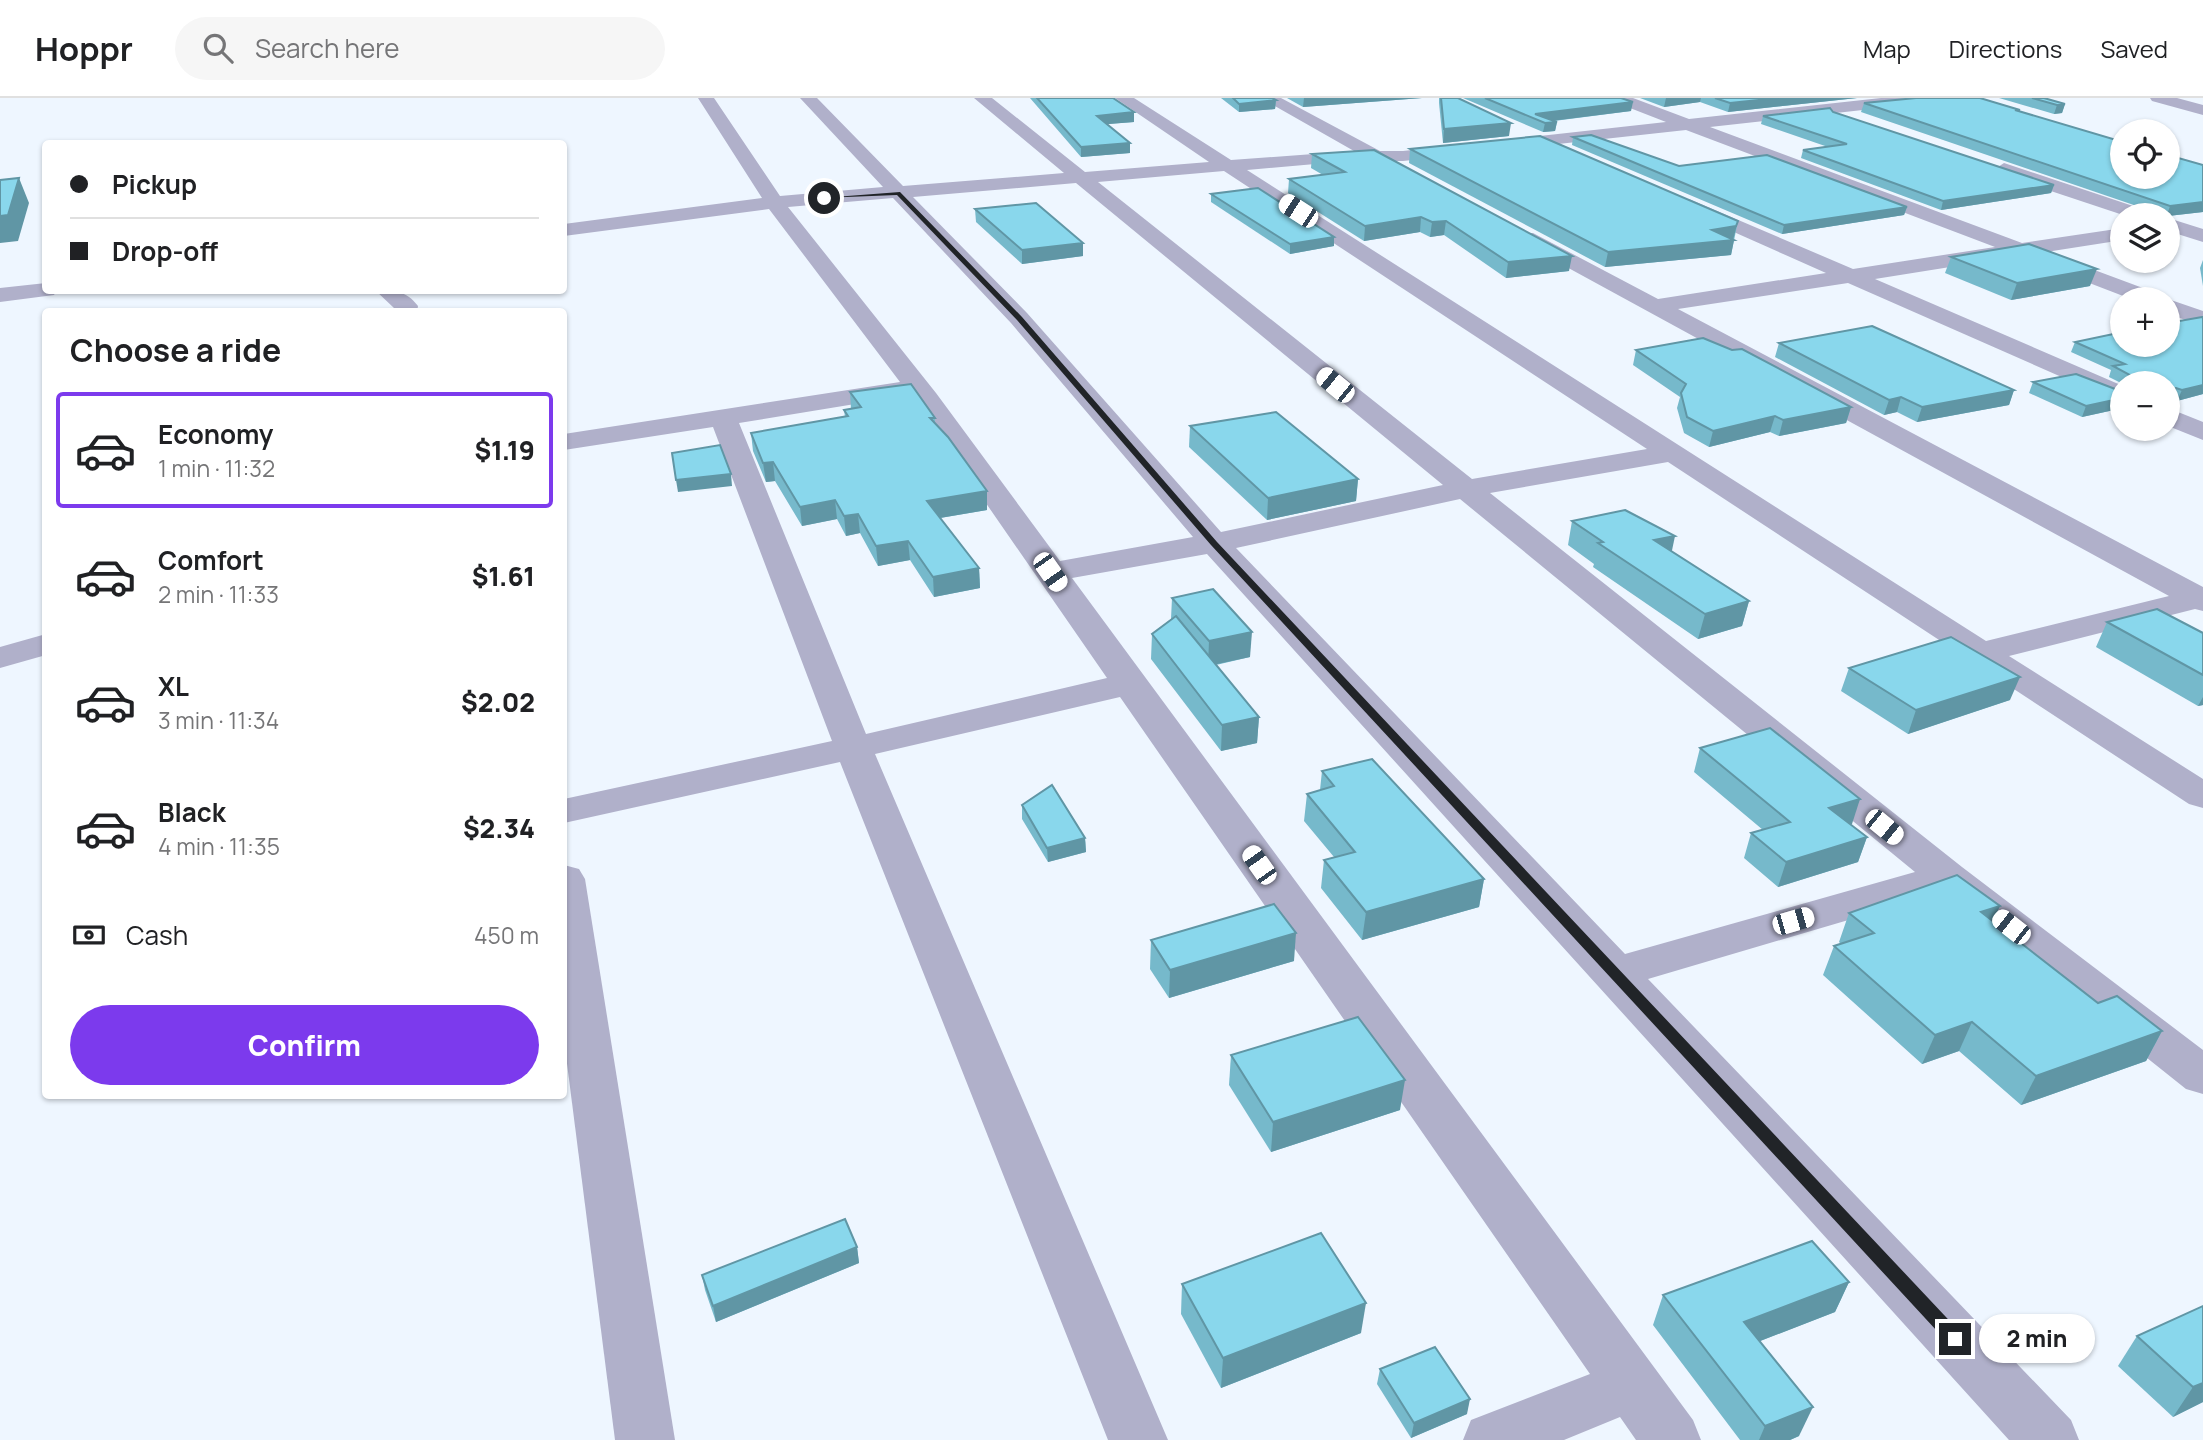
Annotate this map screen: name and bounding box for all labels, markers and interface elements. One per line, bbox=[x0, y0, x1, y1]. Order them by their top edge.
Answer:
search box bbox=[175, 17, 665, 80]
text: Hoppr bbox=[35, 26, 133, 71]
icon: search bbox=[199, 29, 237, 67]
text: Search here bbox=[255, 30, 400, 66]
text: Map bbox=[1863, 32, 1911, 65]
text: Directions bbox=[1949, 32, 2062, 65]
text: Saved bbox=[2100, 32, 2168, 65]
map controls bbox=[2110, 119, 2180, 441]
button: locate bbox=[2110, 119, 2180, 189]
text: Pickup bbox=[112, 166, 197, 202]
route start bbox=[808, 182, 840, 214]
car bbox=[1275, 191, 1322, 231]
button: layers bbox=[2110, 203, 2180, 273]
text: Drop-off bbox=[112, 233, 218, 269]
button: + bbox=[2110, 287, 2180, 357]
text: Choose a ride bbox=[70, 328, 281, 372]
car bbox=[1313, 364, 1358, 406]
button: − bbox=[2110, 371, 2180, 441]
text: Economy bbox=[158, 416, 273, 452]
icon: car bbox=[74, 419, 137, 482]
text: $1.19 bbox=[474, 432, 535, 468]
text: 1 min · 11:32 bbox=[158, 452, 275, 484]
text: Comfort bbox=[158, 542, 264, 578]
icon: car bbox=[74, 545, 137, 608]
car bbox=[1030, 549, 1071, 595]
text: $1.61 bbox=[472, 558, 535, 594]
text: 2 min · 11:33 bbox=[158, 578, 279, 610]
text: XL bbox=[158, 668, 189, 704]
icon: car bbox=[74, 671, 137, 734]
text: $2.02 bbox=[461, 684, 535, 720]
text: 3 min · 11:34 bbox=[158, 704, 279, 736]
text: Black bbox=[158, 794, 226, 830]
icon: car bbox=[74, 797, 137, 860]
car bbox=[1862, 806, 1907, 848]
text: $2.34 bbox=[463, 810, 535, 846]
text: 4 min · 11:35 bbox=[158, 830, 280, 862]
car bbox=[1239, 842, 1280, 888]
car bbox=[1770, 905, 1817, 937]
car bbox=[1988, 906, 2035, 948]
icon: cash bbox=[70, 916, 108, 954]
text: Cash bbox=[126, 917, 188, 953]
text: 450 m bbox=[474, 919, 539, 951]
button: Confirm bbox=[70, 1005, 539, 1085]
callout: 2 min bbox=[1980, 1314, 2095, 1364]
text: 2 min bbox=[2007, 1322, 2068, 1354]
route end bbox=[1939, 1323, 1971, 1355]

